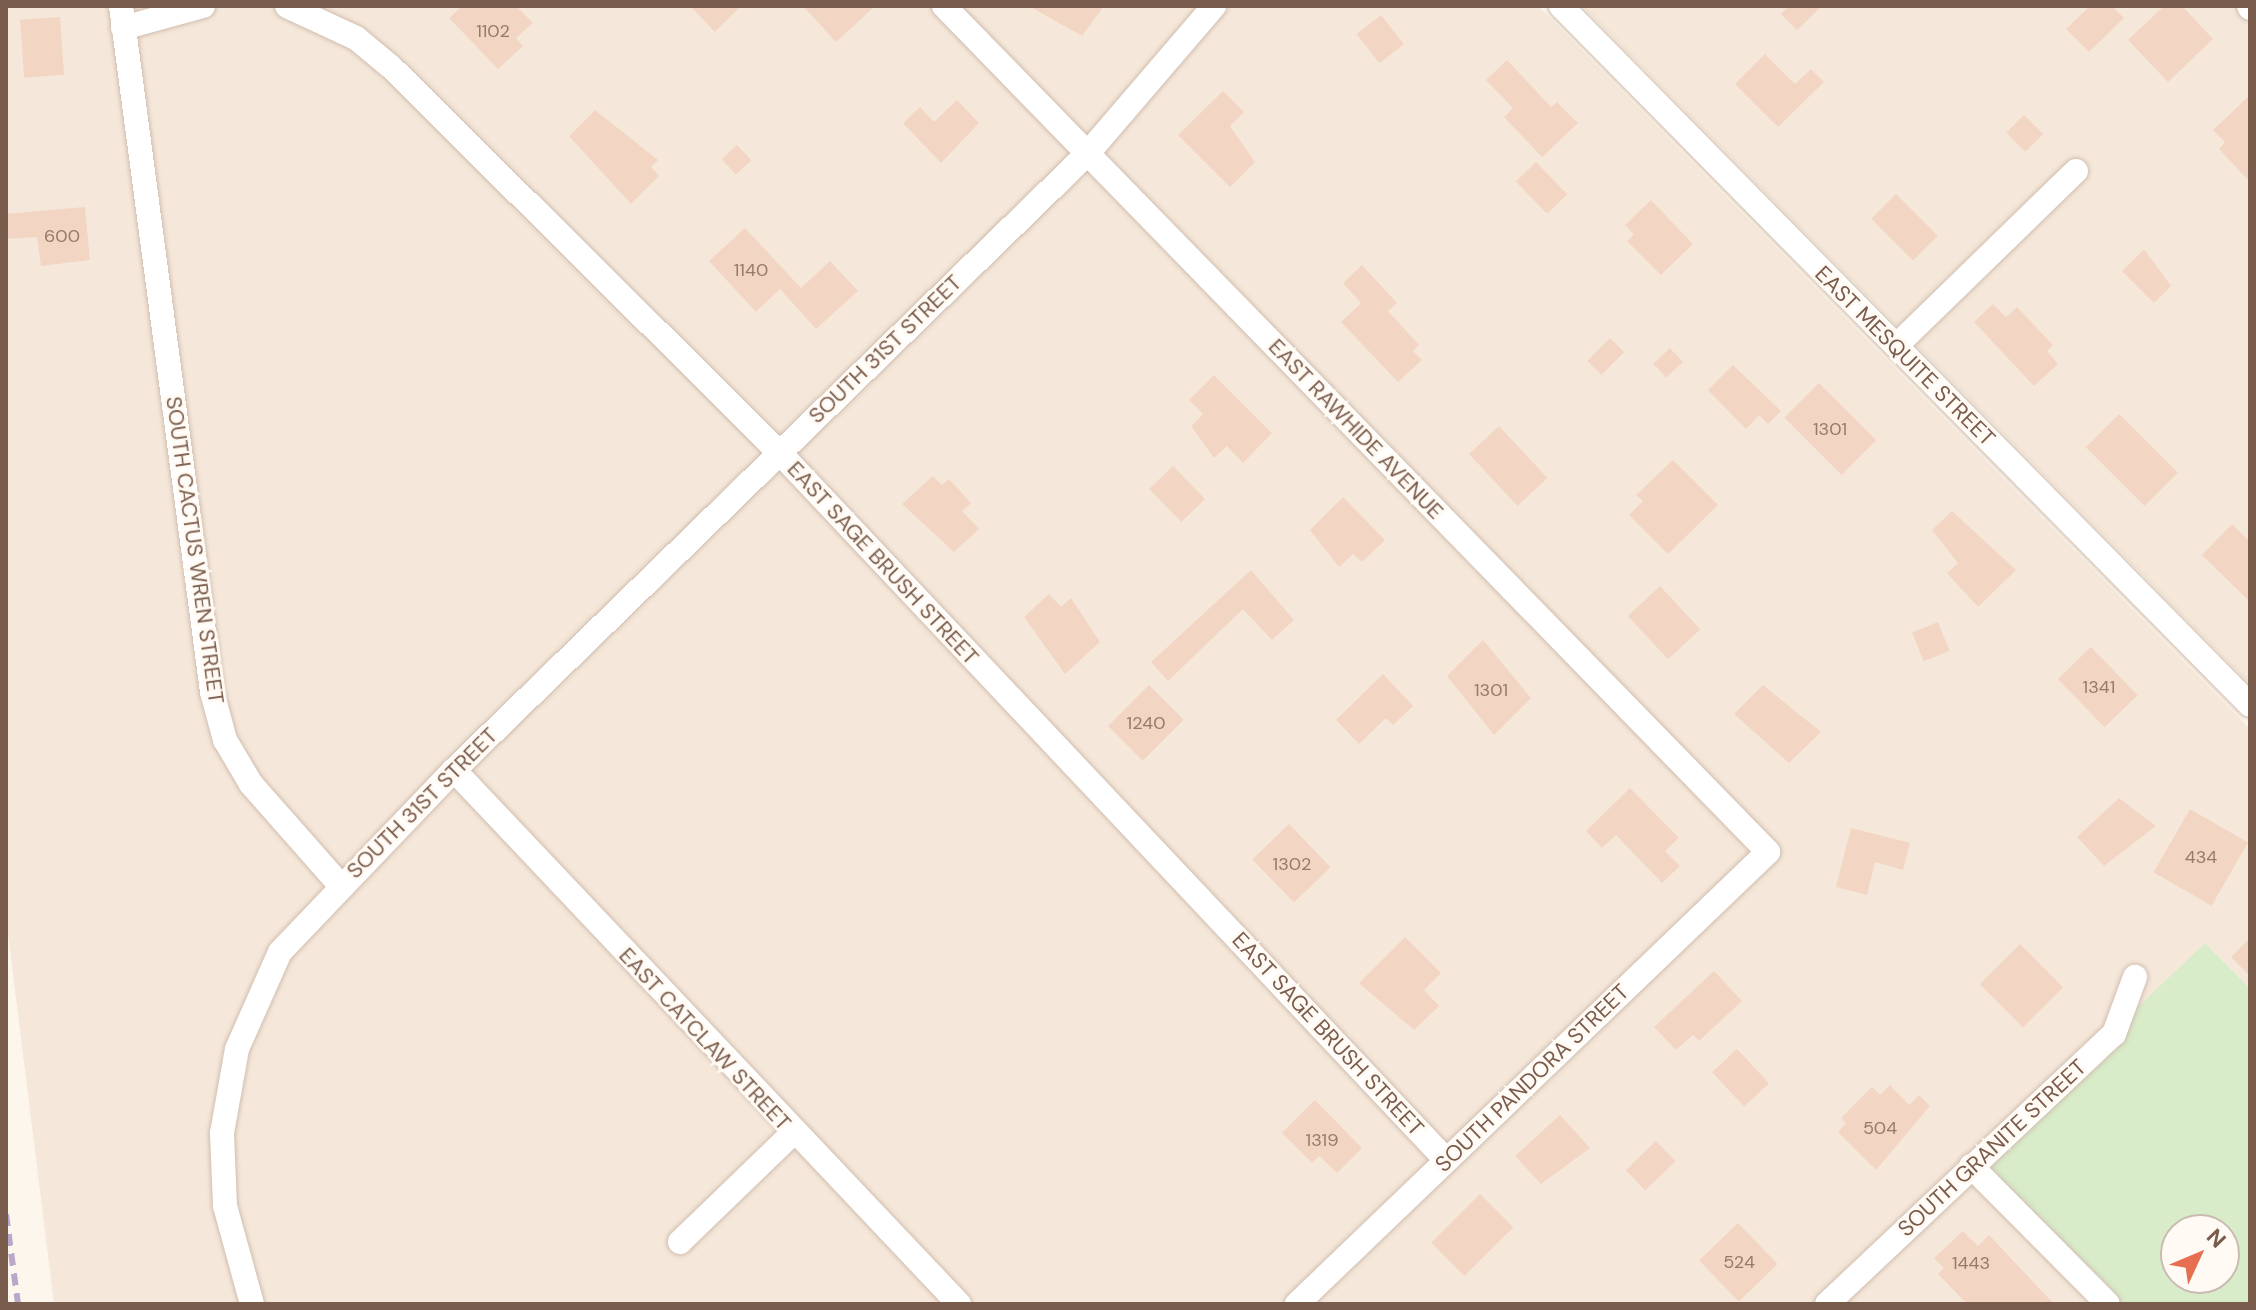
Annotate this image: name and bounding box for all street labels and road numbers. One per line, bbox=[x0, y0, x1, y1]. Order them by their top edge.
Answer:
street label: EAST MESQUITE STREET bbox=[1810, 261, 2000, 451]
street label: SOUTH 31ST STREET bbox=[803, 269, 967, 429]
street label: EAST RAWHIDE AVENUE bbox=[1263, 333, 1449, 525]
street label: SOUTH CACTUS WREN STREET bbox=[160, 395, 230, 705]
street label: EAST SAGE BRUSH STREET bbox=[782, 456, 984, 670]
street label: SOUTH 31ST STREET bbox=[341, 722, 503, 884]
street label: EAST SAGE BRUSH STREET bbox=[1227, 927, 1429, 1141]
street label: EAST CATCLAW STREET bbox=[613, 942, 797, 1136]
street label: SOUTH PANDORA STREET bbox=[1430, 979, 1634, 1177]
street label: SOUTH GRANITE STREET bbox=[1892, 1054, 2092, 1242]

